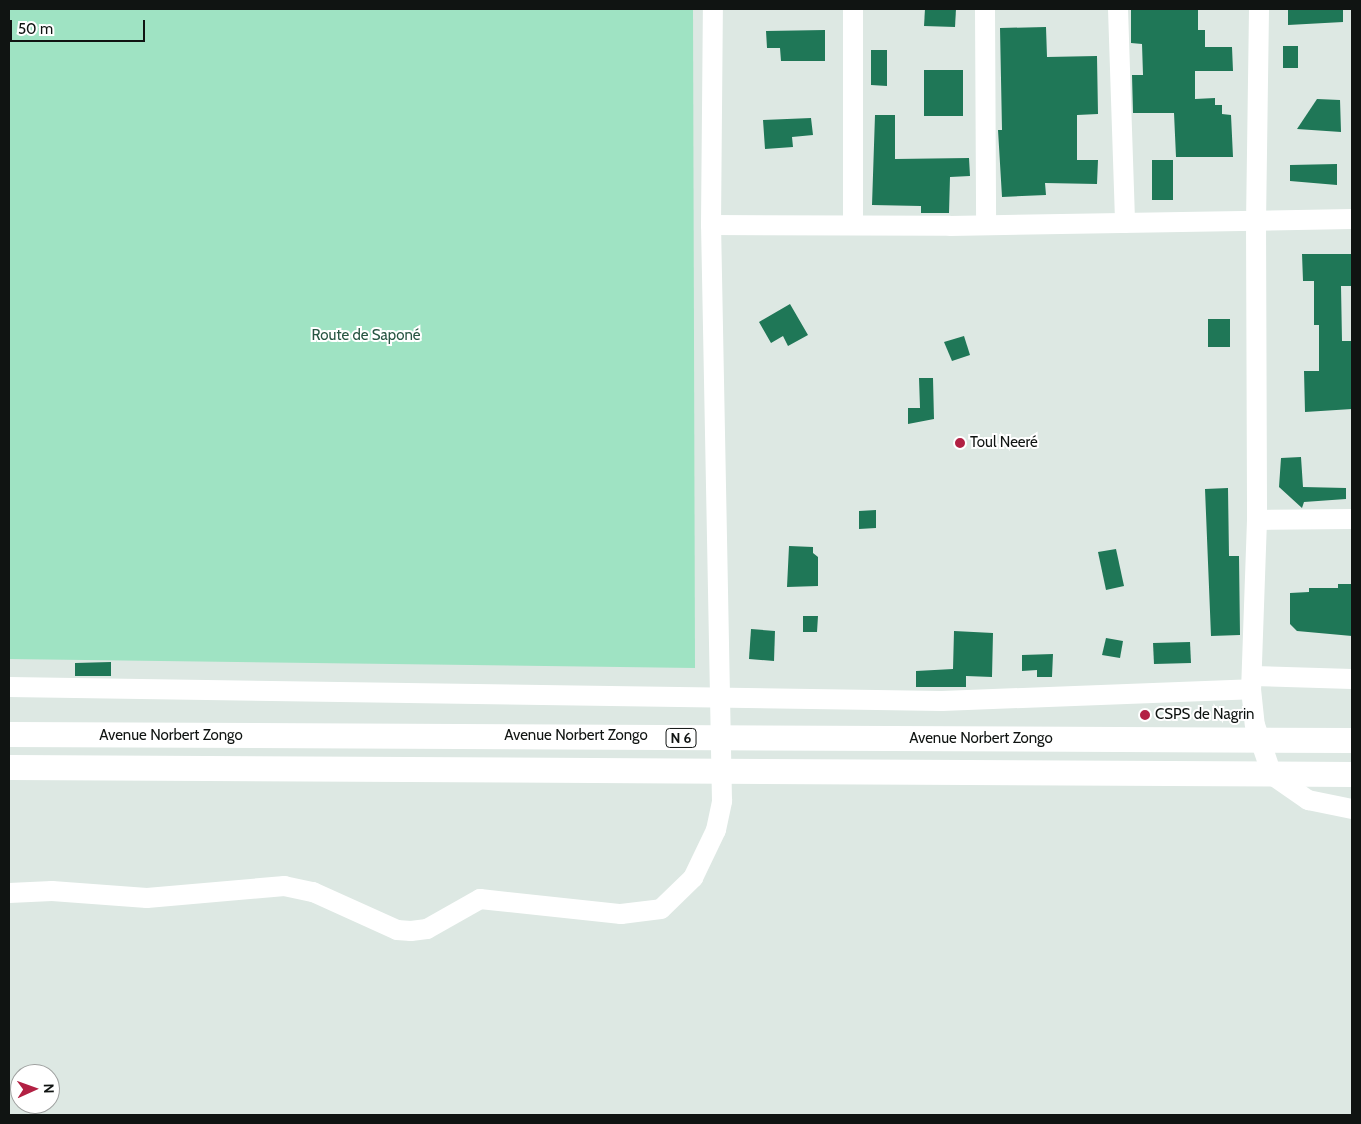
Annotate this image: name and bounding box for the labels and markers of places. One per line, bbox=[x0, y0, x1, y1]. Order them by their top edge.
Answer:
place label: Toul Neeré bbox=[970, 434, 1038, 452]
marker: Toul Neeré bbox=[954, 437, 966, 449]
place label: CSPS de Nagrin bbox=[1155, 706, 1254, 724]
marker: CSPS de Nagrin bbox=[1139, 709, 1151, 721]

